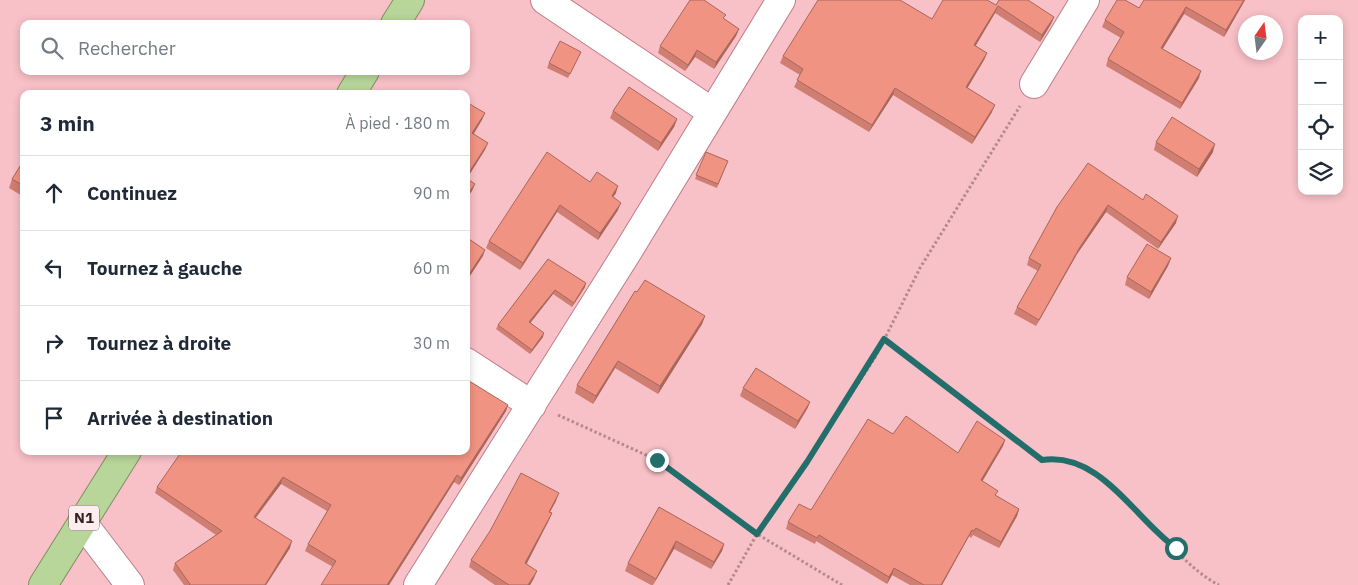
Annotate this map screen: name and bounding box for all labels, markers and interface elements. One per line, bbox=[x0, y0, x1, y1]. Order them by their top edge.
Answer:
north arrow bbox=[1238, 15, 1283, 60]
map controls bbox=[1298, 15, 1343, 195]
button: + bbox=[1298, 15, 1343, 60]
search box bbox=[20, 20, 470, 75]
icon: search bbox=[38, 34, 66, 62]
text: Rechercher bbox=[78, 36, 176, 60]
button: − bbox=[1298, 60, 1343, 105]
button: locate bbox=[1298, 105, 1343, 150]
text: 3 min bbox=[40, 109, 95, 137]
text: À pied · 180 m bbox=[345, 113, 450, 133]
button: layers bbox=[1298, 150, 1343, 195]
icon: ahead bbox=[40, 179, 68, 207]
text: Continuez bbox=[87, 181, 177, 205]
text: 90 m bbox=[413, 183, 450, 203]
icon: left bbox=[40, 254, 68, 282]
text: Tournez à gauche bbox=[87, 256, 243, 280]
text: 60 m bbox=[413, 258, 450, 278]
icon: right bbox=[40, 329, 68, 357]
text: Tournez à droite bbox=[87, 331, 231, 355]
text: 30 m bbox=[413, 333, 450, 353]
icon: arrive bbox=[40, 404, 68, 432]
text: Arrivée à destination bbox=[87, 406, 273, 430]
route end bbox=[646, 449, 669, 472]
road number: N1 bbox=[69, 506, 99, 530]
route start bbox=[1165, 537, 1188, 560]

